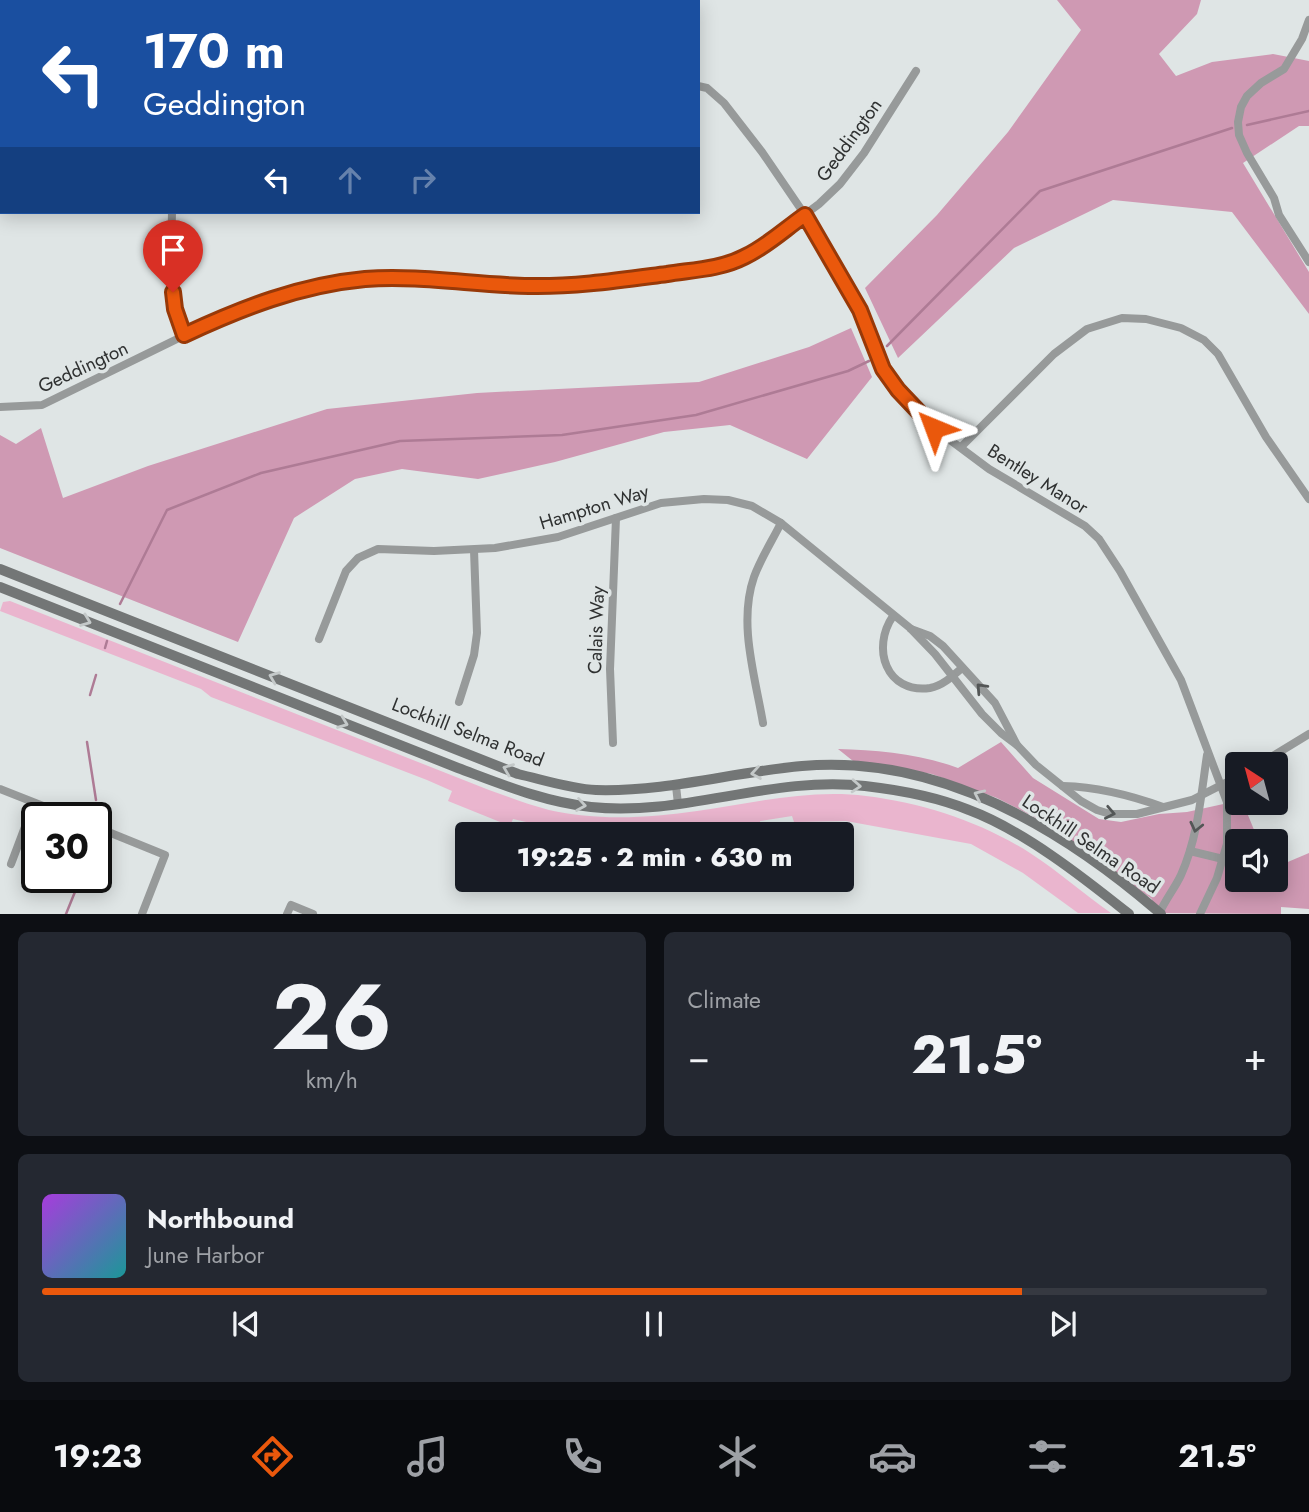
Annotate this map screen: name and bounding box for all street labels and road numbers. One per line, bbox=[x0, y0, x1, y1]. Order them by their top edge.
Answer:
street label: Geddington bbox=[810, 93, 888, 187]
street label: Geddington bbox=[33, 334, 133, 400]
street label: Bentley Manor bbox=[982, 437, 1094, 521]
street label: Hampton Way bbox=[536, 477, 653, 536]
street label: Calais Way bbox=[581, 585, 611, 675]
street label: Lockhill Selma Road bbox=[388, 691, 548, 773]
street label: Lockhill Selma Road bbox=[1017, 788, 1165, 900]

